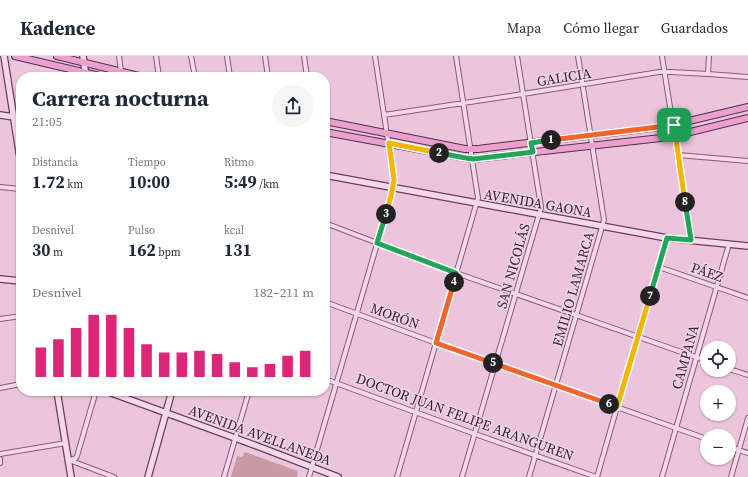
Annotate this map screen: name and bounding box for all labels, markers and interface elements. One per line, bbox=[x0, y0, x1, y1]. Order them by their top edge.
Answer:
text: Kadence bbox=[20, 15, 96, 41]
text: Mapa bbox=[507, 18, 541, 38]
text: Cómo llegar bbox=[563, 18, 639, 38]
text: Guardados bbox=[661, 18, 728, 38]
street label: GALICIA bbox=[535, 63, 593, 91]
text: Carrera nocturna bbox=[32, 83, 209, 113]
button: share bbox=[272, 85, 314, 127]
pin bbox=[657, 108, 691, 142]
text: 21:05 bbox=[32, 113, 62, 130]
icon: arrive bbox=[663, 114, 685, 136]
pin: 1 bbox=[541, 130, 561, 150]
text: 1 bbox=[548, 132, 554, 147]
pin: 2 bbox=[429, 143, 449, 163]
text: 2 bbox=[436, 145, 442, 160]
text: Distancia bbox=[32, 155, 78, 170]
text: Tiempo bbox=[128, 155, 166, 170]
text: Ritmo bbox=[224, 155, 254, 170]
text: 1.72 bbox=[32, 170, 65, 194]
text: 10:00 bbox=[128, 170, 170, 194]
text: 5:49 bbox=[224, 170, 257, 194]
text: km bbox=[65, 177, 83, 192]
text: /km bbox=[257, 177, 279, 192]
street label: AVENIDA GAONA bbox=[482, 184, 594, 222]
pin: 8 bbox=[675, 192, 695, 212]
text: 8 bbox=[682, 194, 688, 209]
pin: 3 bbox=[376, 204, 396, 224]
text: 3 bbox=[383, 206, 389, 221]
street label: SAN NICOLÁS bbox=[491, 221, 535, 311]
text: Desnivel bbox=[32, 223, 74, 238]
text: Pulso bbox=[128, 223, 155, 238]
text: kcal bbox=[224, 223, 244, 238]
street label: EMILIO LAMARCA bbox=[547, 229, 599, 349]
text: 30 bbox=[32, 238, 50, 262]
text: 162 bbox=[128, 238, 156, 262]
text: 131 bbox=[224, 238, 252, 262]
text: m bbox=[50, 245, 63, 260]
text: bpm bbox=[156, 245, 181, 260]
street label: PÁEZ bbox=[688, 257, 726, 287]
pin: 4 bbox=[444, 272, 464, 292]
text: 4 bbox=[451, 274, 457, 289]
text: Desnivel bbox=[32, 284, 82, 301]
text: 182–211 m bbox=[254, 284, 314, 301]
pin: 7 bbox=[640, 286, 660, 306]
text: 7 bbox=[647, 288, 653, 303]
street label: MORÓN bbox=[368, 298, 422, 334]
street label: CAMPANA bbox=[666, 322, 704, 392]
map controls bbox=[700, 341, 736, 465]
button: locate bbox=[700, 341, 736, 377]
pin: 5 bbox=[483, 353, 503, 373]
text: 5 bbox=[490, 355, 496, 370]
street label: DOCTOR JUAN FELIPE ARANGUREN bbox=[353, 368, 577, 466]
button: + bbox=[700, 385, 736, 421]
pin: 6 bbox=[599, 394, 619, 414]
text: 6 bbox=[606, 396, 612, 411]
street label: AVENIDA AVELLANEDA bbox=[186, 400, 335, 470]
button: − bbox=[700, 429, 736, 465]

